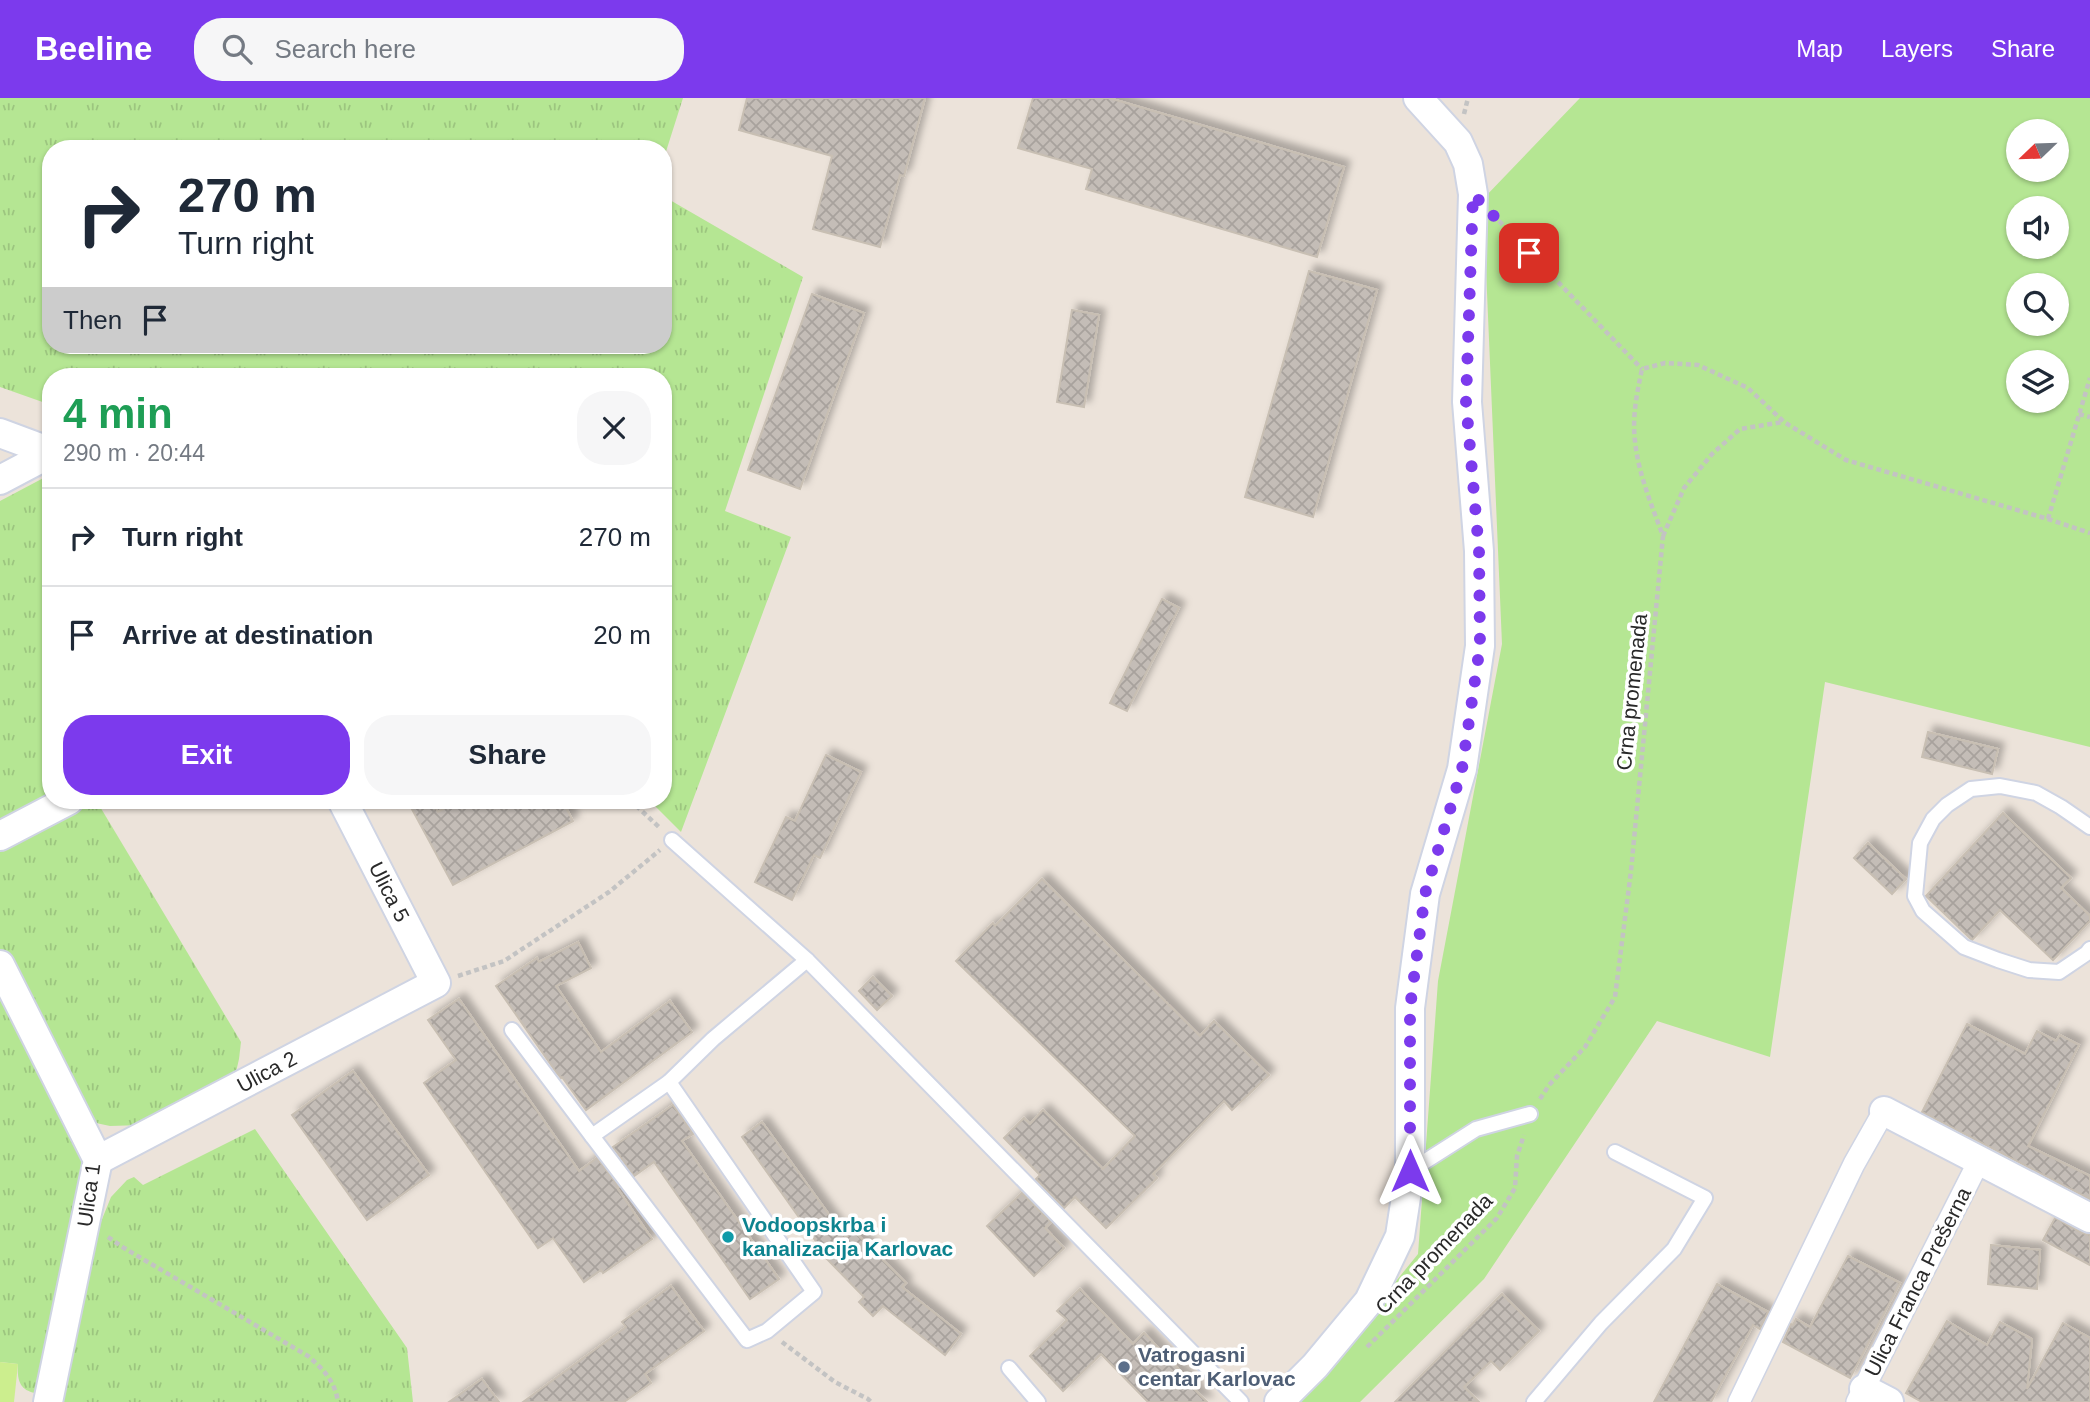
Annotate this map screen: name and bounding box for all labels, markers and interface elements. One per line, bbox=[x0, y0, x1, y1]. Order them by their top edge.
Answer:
search box bbox=[194, 18, 684, 81]
text: Beeline bbox=[35, 30, 152, 67]
icon: search bbox=[218, 30, 256, 68]
text: Search here bbox=[274, 34, 416, 64]
text: Map bbox=[1796, 35, 1843, 62]
text: Layers bbox=[1881, 35, 1953, 62]
text: Share bbox=[1991, 35, 2055, 62]
north arrow bbox=[2006, 119, 2068, 182]
map controls bbox=[2006, 119, 2069, 413]
icon: right bbox=[63, 168, 154, 259]
text: 270 m bbox=[178, 168, 317, 222]
button: sound bbox=[2006, 196, 2069, 259]
pin bbox=[1499, 223, 1559, 283]
text: Turn right bbox=[178, 225, 314, 261]
icon: arrive bbox=[1510, 234, 1548, 272]
button: search bbox=[2006, 273, 2069, 336]
icon: arrive bbox=[136, 301, 174, 339]
text: Then bbox=[63, 305, 122, 335]
button: layers bbox=[2006, 350, 2069, 413]
text: 4 min bbox=[63, 390, 173, 437]
button: close bbox=[577, 391, 651, 465]
text: 290 m · 20:44 bbox=[63, 440, 205, 466]
icon: right bbox=[63, 518, 101, 556]
text: Turn right bbox=[122, 522, 243, 552]
text: 270 m bbox=[579, 522, 651, 552]
street label: Crna promenada bbox=[1612, 612, 1651, 772]
icon: arrive bbox=[63, 616, 101, 654]
text: Arrive at destination bbox=[122, 620, 373, 650]
text: 20 m bbox=[593, 620, 651, 650]
button: Exit bbox=[63, 715, 350, 795]
button: Share bbox=[364, 715, 651, 795]
street label: Ulica 5 bbox=[365, 858, 414, 926]
street label: Ulica 2 bbox=[233, 1046, 301, 1097]
position arrow bbox=[1373, 1134, 1447, 1208]
street label: Ulica 1 bbox=[73, 1162, 104, 1228]
street label: Ulica Franca Prešerna bbox=[1860, 1183, 1975, 1380]
street label: Crna promenada bbox=[1371, 1189, 1497, 1318]
place label: Vodoopskrba i kanalizacija Karlovac bbox=[742, 1213, 954, 1260]
marker: Vodoopskrba i kanalizacija Karlovac bbox=[720, 1229, 736, 1245]
place label: Vatrogasni centar Karlovac bbox=[1138, 1343, 1296, 1390]
marker: Vatrogasni centar Karlovac bbox=[1116, 1359, 1132, 1375]

